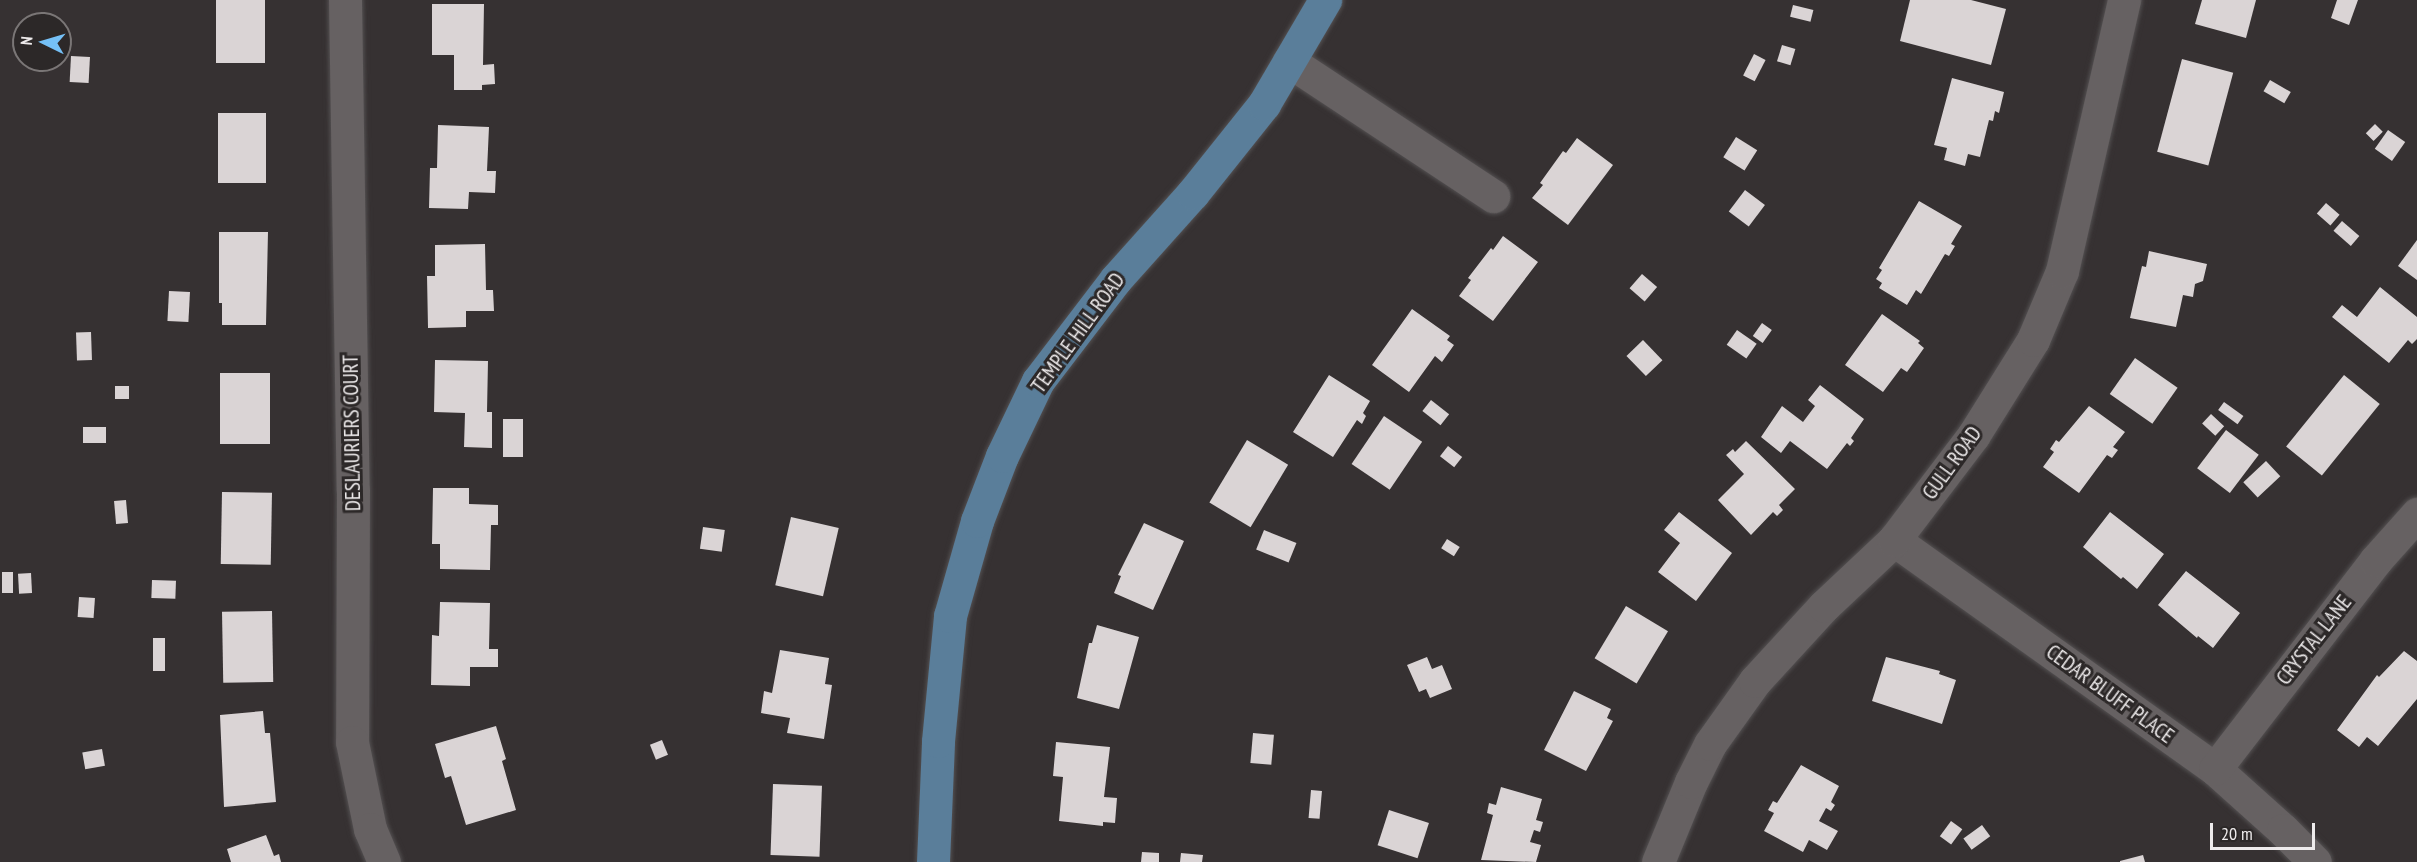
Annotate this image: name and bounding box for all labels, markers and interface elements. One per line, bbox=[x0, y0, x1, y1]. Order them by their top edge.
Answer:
north arrow bbox=[12, 12, 72, 72]
text: N bbox=[16, 35, 36, 46]
street label: TEMPLE HILL ROAD bbox=[1026, 268, 1130, 398]
street label: DESLAURIERS COURT bbox=[338, 355, 366, 511]
street label: GULL ROAD bbox=[1917, 421, 1987, 505]
street label: CRYSTAL LANE bbox=[2271, 590, 2357, 690]
street label: CEDAR BLUFF PLACE bbox=[2041, 639, 2179, 749]
scale bar bbox=[2213, 811, 2318, 849]
text: 20 m bbox=[2221, 822, 2253, 845]

